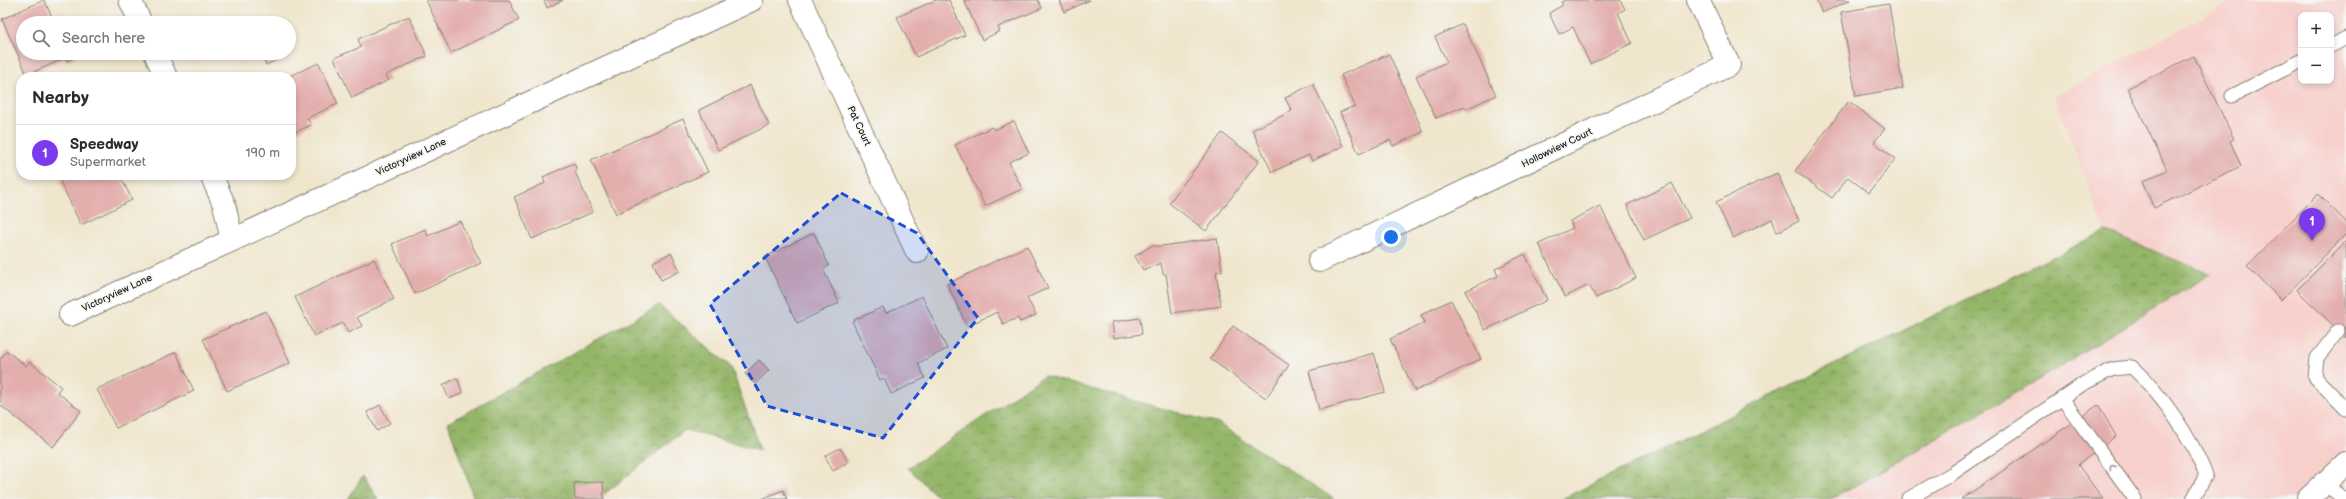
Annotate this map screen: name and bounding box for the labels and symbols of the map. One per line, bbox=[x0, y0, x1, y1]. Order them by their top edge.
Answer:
street label: Pat Court bbox=[845, 104, 873, 148]
street label: Hollowview Court bbox=[1520, 126, 1594, 170]
street label: Victoryview Lane bbox=[374, 135, 448, 179]
pin: 1 bbox=[2299, 208, 2325, 241]
your location bbox=[1381, 227, 1401, 247]
street label: Victoryview Lane bbox=[80, 271, 154, 315]
one-way arrow bbox=[2110, 465, 2117, 472]

